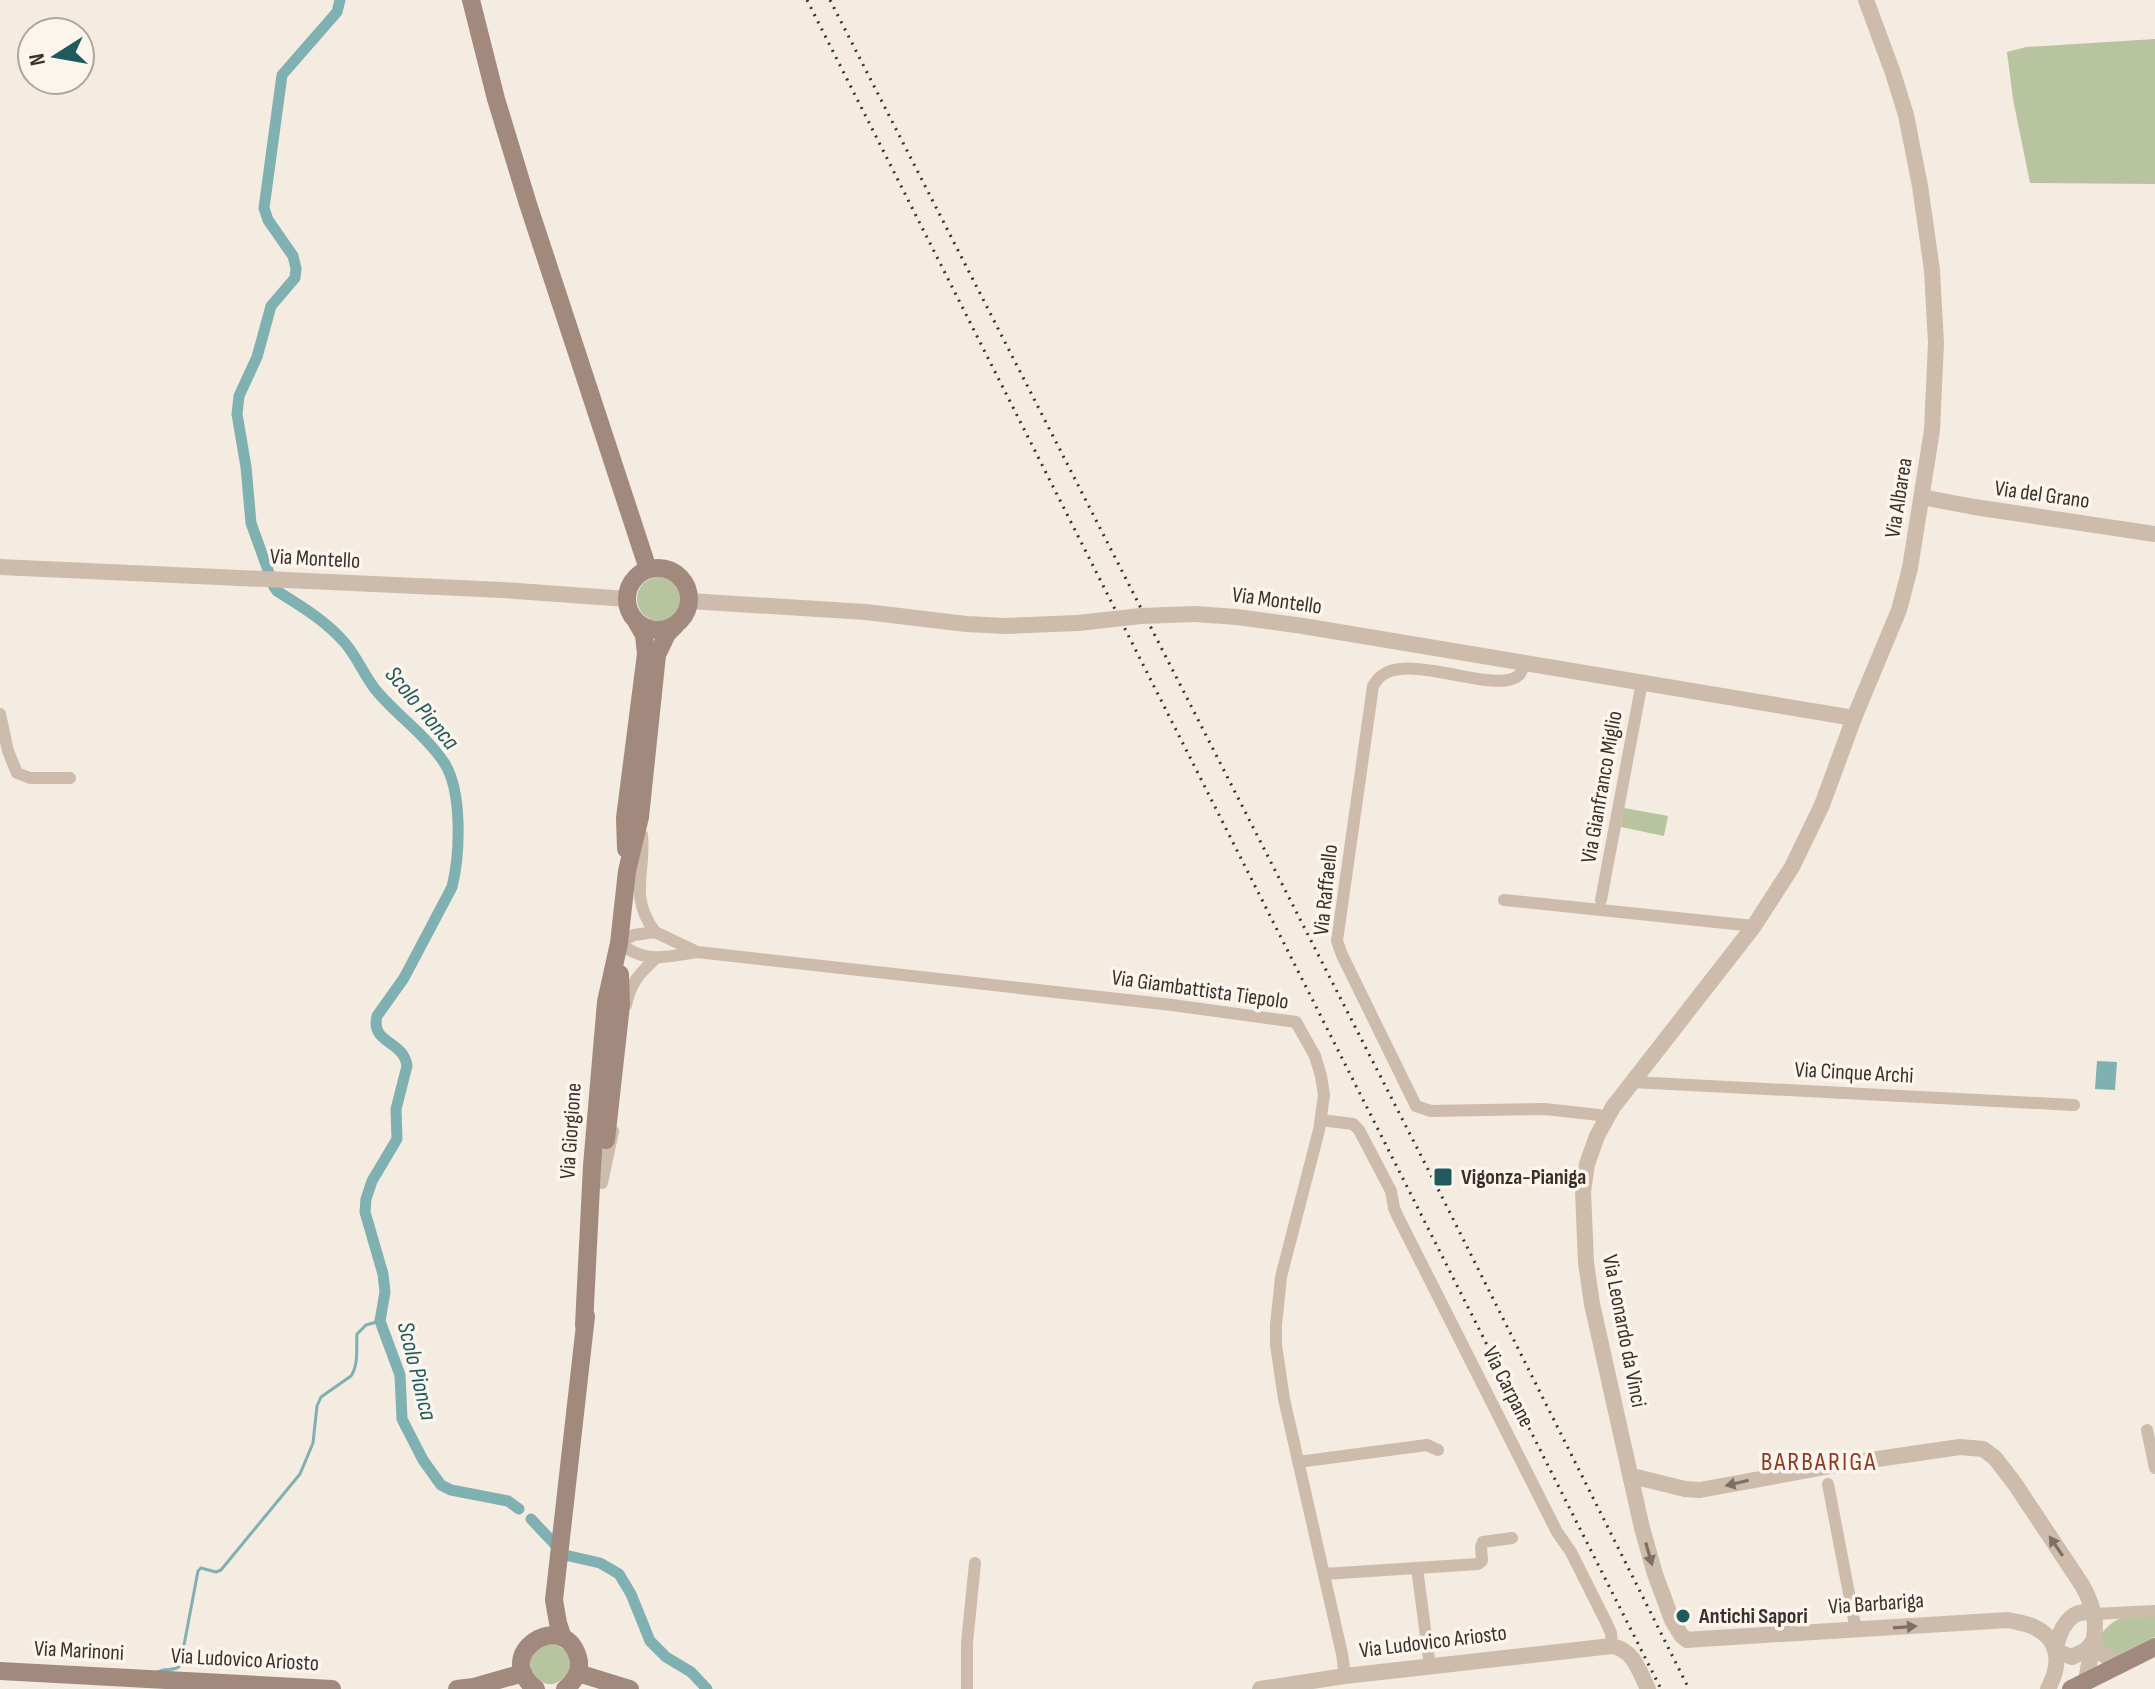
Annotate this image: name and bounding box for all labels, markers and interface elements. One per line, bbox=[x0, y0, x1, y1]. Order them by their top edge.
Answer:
north arrow bbox=[16, 16, 96, 96]
text: N bbox=[23, 51, 52, 68]
street label: Via Albarea bbox=[1879, 456, 1919, 540]
street label: Via del Grano bbox=[1993, 475, 2091, 515]
street label: Via Montello bbox=[269, 543, 361, 575]
street label: Via Montello bbox=[1230, 581, 1324, 621]
water label: Scolo Pionca bbox=[379, 660, 466, 756]
street label: Via Gianfranco Miglio bbox=[1575, 709, 1629, 865]
street label: Via Raffaello bbox=[1308, 843, 1344, 937]
street label: Via Giambattista Tiepolo bbox=[1110, 964, 1290, 1016]
street label: Via Cinque Archi bbox=[1794, 1056, 1914, 1090]
street label: Via Giorgione bbox=[554, 1082, 588, 1180]
place label: Vigonza-Pianiga bbox=[1461, 1164, 1586, 1191]
marker: Vigonza-Pianiga bbox=[1432, 1166, 1454, 1188]
street label: Via Leonardo da Vinci bbox=[1596, 1252, 1652, 1410]
water label: Scolo Pionca bbox=[391, 1319, 443, 1423]
street label: Via Carpane bbox=[1476, 1342, 1540, 1432]
district label: BARBARIGA bbox=[1761, 1447, 1877, 1478]
one-way arrow bbox=[1725, 1477, 1750, 1489]
one-way arrow bbox=[2049, 1536, 2064, 1557]
one-way arrow bbox=[1644, 1541, 1656, 1566]
street label: Via Barbariga bbox=[1827, 1587, 1925, 1621]
place label: Antichi Sapori bbox=[1698, 1603, 1808, 1630]
marker: Antichi Sapori bbox=[1674, 1607, 1692, 1625]
street label: Via Ludovico Ariosto bbox=[1358, 1620, 1508, 1664]
one-way arrow bbox=[1893, 1620, 1918, 1633]
street label: Via Marinoni bbox=[33, 1635, 125, 1667]
street label: Via Ludovico Ariosto bbox=[170, 1643, 320, 1677]

